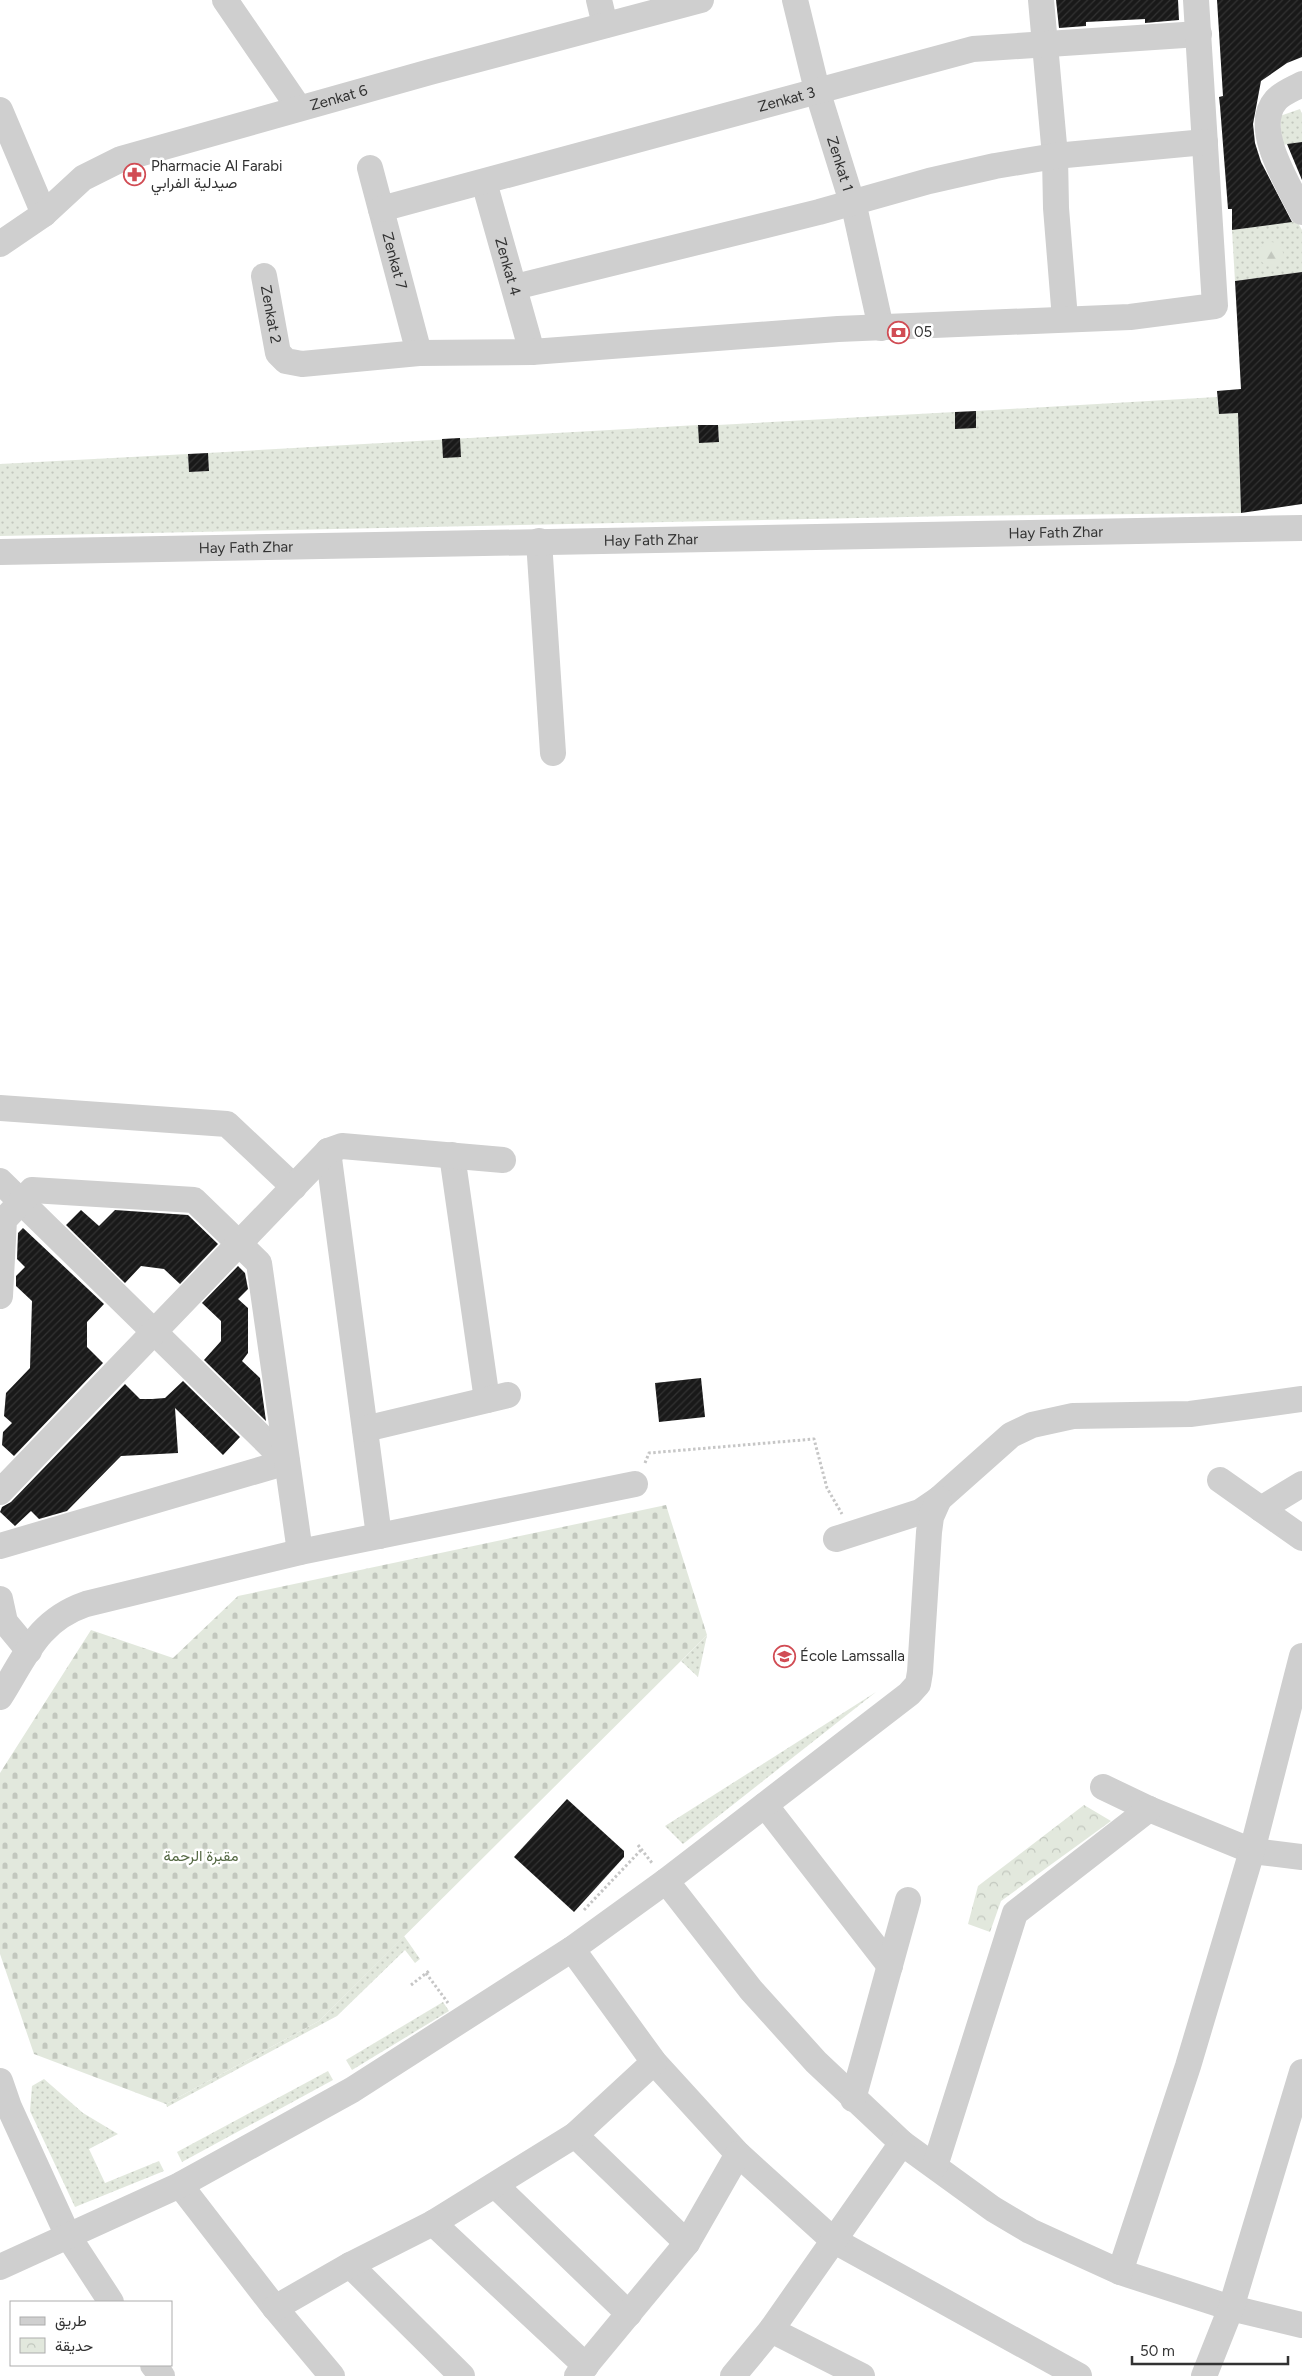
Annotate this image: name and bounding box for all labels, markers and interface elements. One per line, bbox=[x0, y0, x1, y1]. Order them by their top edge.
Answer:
street label: Zenkat 6 bbox=[308, 81, 370, 114]
street label: Zenkat 3 bbox=[756, 83, 817, 116]
street label: Zenkat 1 bbox=[823, 134, 857, 194]
place label: Pharmacie Al Farabi صيدلية الفرابي bbox=[151, 157, 283, 196]
pharmacy icon: Pharmacie Al Farabi صيدلية الفرابي bbox=[123, 163, 147, 187]
street label: Zenkat 7 bbox=[378, 230, 411, 291]
street label: Zenkat 4 bbox=[491, 236, 525, 298]
street label: Zenkat 2 bbox=[257, 284, 285, 345]
bank icon: 05 bbox=[886, 320, 910, 344]
place label: 05 bbox=[914, 323, 932, 341]
street label: Hay Fath Zhar bbox=[1008, 523, 1103, 542]
street label: Hay Fath Zhar bbox=[603, 530, 698, 550]
street label: Hay Fath Zhar bbox=[198, 538, 293, 557]
school or university icon: École Lamssalla bbox=[772, 1644, 796, 1668]
place label: École Lamssalla bbox=[800, 1647, 905, 1665]
park label: مقبرة الرحمة bbox=[164, 1847, 238, 1865]
legend bbox=[10, 2301, 172, 2366]
text: طريق bbox=[55, 2312, 87, 2331]
scale bar bbox=[1132, 2334, 1288, 2366]
text: حديقة bbox=[55, 2337, 93, 2355]
text: 50 m bbox=[1140, 2342, 1175, 2360]

